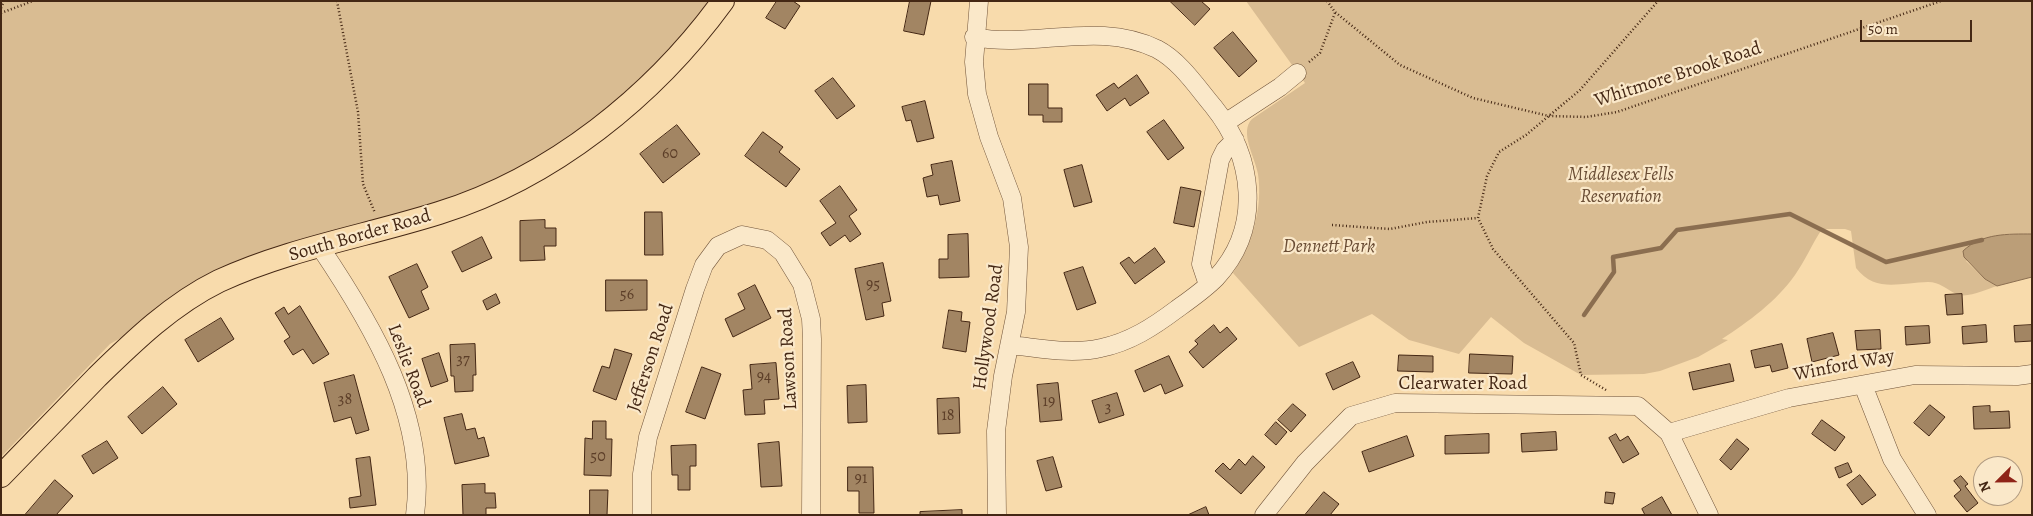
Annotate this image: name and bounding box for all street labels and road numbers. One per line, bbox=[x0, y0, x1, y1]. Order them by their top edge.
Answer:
street label: Whitmore Brook Road bbox=[1592, 37, 1764, 113]
street label: South Border Road bbox=[286, 205, 434, 267]
street label: Hollywood Road bbox=[969, 263, 1009, 391]
street label: Jefferson Road bbox=[623, 301, 679, 415]
street label: Lawson Road bbox=[775, 307, 803, 411]
street label: Leslie Road bbox=[382, 321, 434, 411]
street label: Winford Way bbox=[1792, 345, 1896, 387]
street label: Clearwater Road bbox=[1399, 373, 1527, 395]

